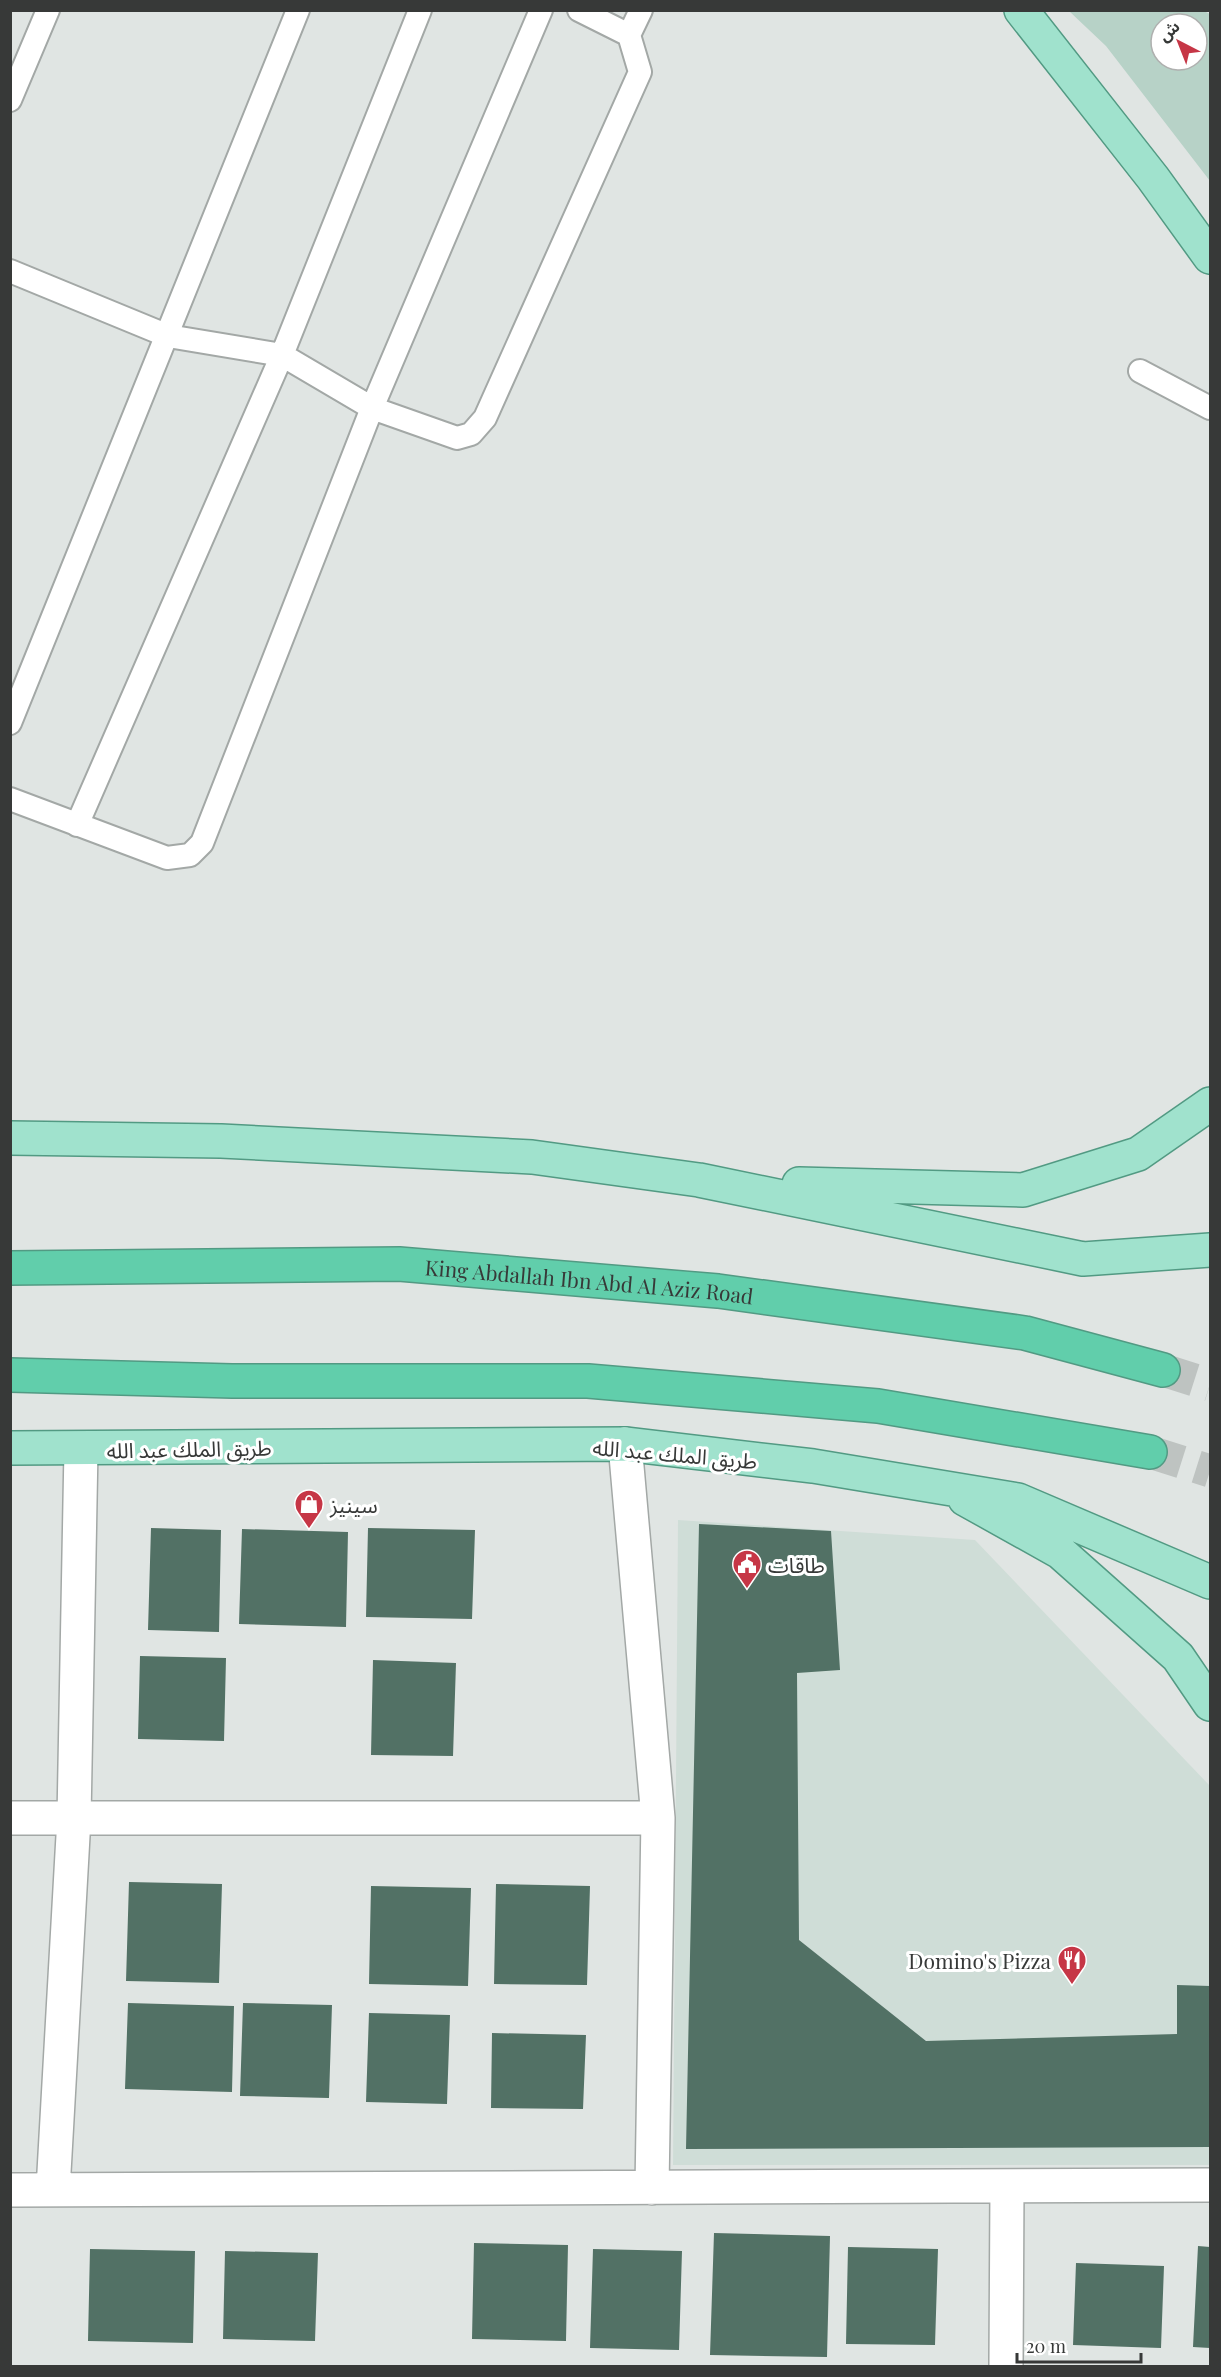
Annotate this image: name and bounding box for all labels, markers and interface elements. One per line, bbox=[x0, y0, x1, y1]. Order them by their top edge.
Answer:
north arrow bbox=[1149, 12, 1209, 72]
text: ش bbox=[1153, 15, 1184, 46]
street label: King Abdallah Ibn Abd Al Aziz Road bbox=[424, 1252, 755, 1310]
street label: طريق الملك عبد الله bbox=[592, 1432, 758, 1475]
street label: طريق الملك عبد الله bbox=[106, 1433, 272, 1464]
shop icon: سينيز bbox=[293, 1488, 325, 1530]
place label: سينيز bbox=[329, 1490, 378, 1518]
public building icon: طاقات bbox=[731, 1548, 763, 1590]
place label: طاقات bbox=[768, 1550, 825, 1578]
restaurant icon: Domino's Pizza bbox=[1056, 1944, 1088, 1986]
place label: Domino's Pizza bbox=[908, 1946, 1052, 1974]
scale bar bbox=[1017, 2326, 1142, 2364]
text: 20 m bbox=[1026, 2334, 1066, 2358]

